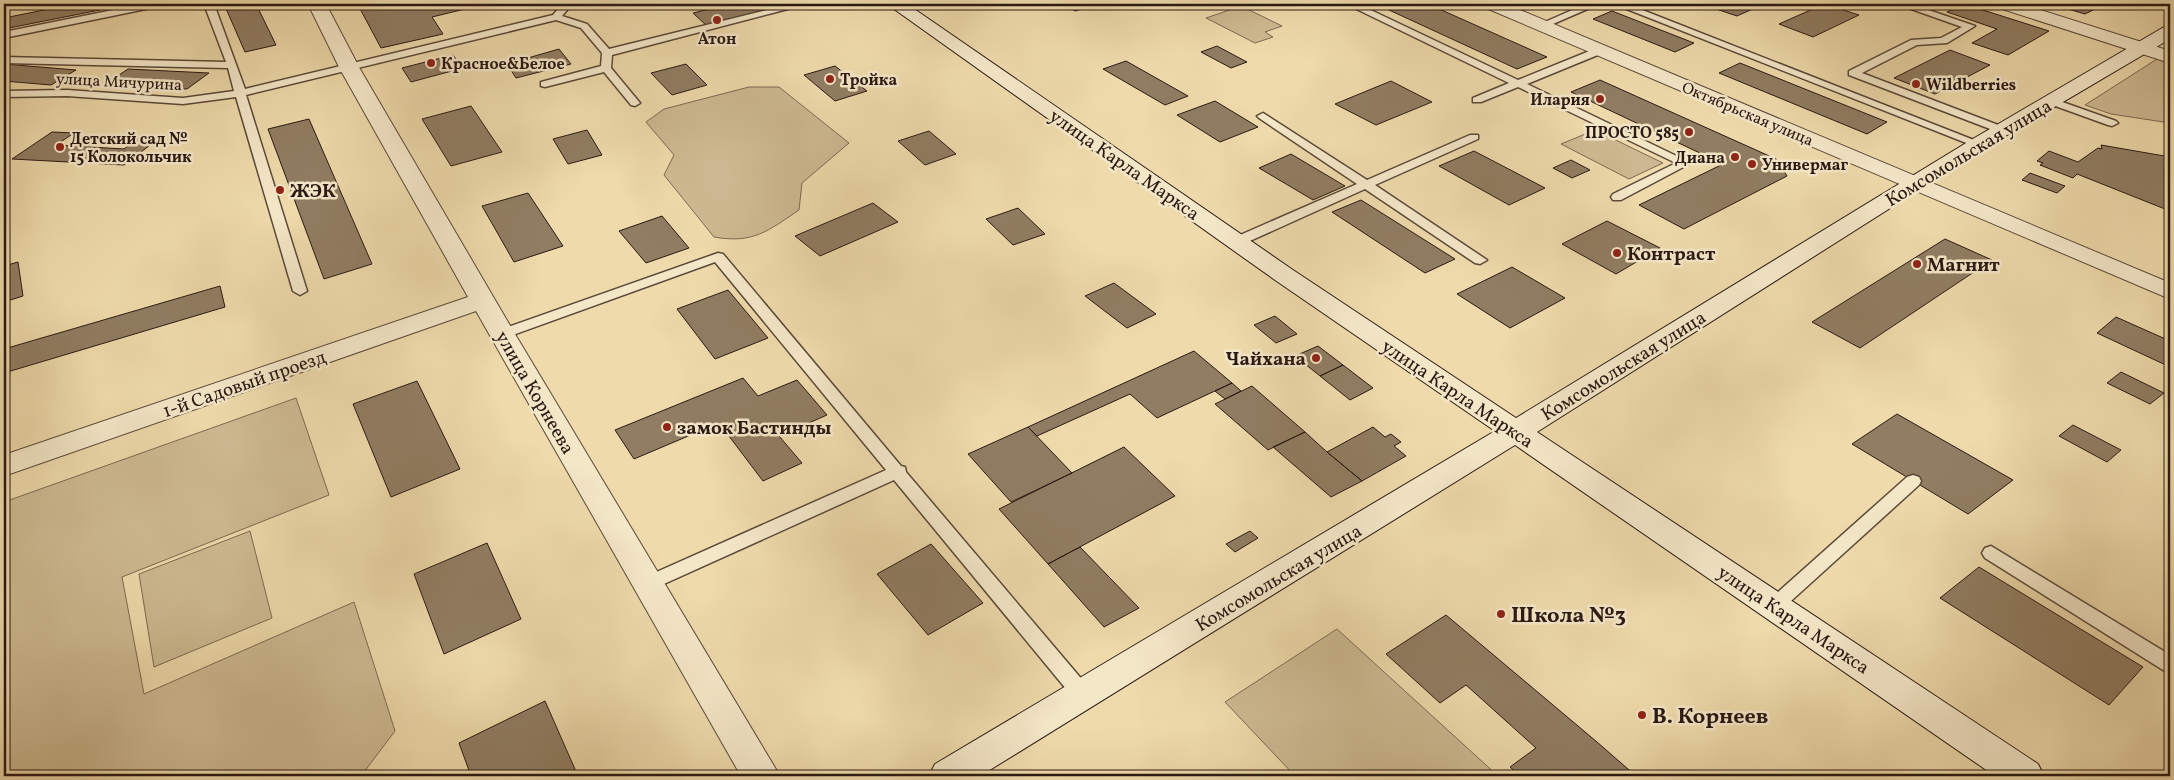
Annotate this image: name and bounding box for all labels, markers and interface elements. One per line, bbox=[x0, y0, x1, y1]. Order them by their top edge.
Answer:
marker: Атон bbox=[711, 14, 723, 26]
place label: Атон bbox=[698, 29, 736, 51]
place label: Красное&Белое bbox=[441, 54, 565, 76]
marker: Красное&Белое bbox=[425, 57, 437, 69]
street label: улица Мичурина bbox=[55, 69, 182, 97]
place label: Тройка bbox=[840, 70, 897, 92]
marker: Тройка bbox=[824, 73, 836, 85]
place label: Wildberries bbox=[1926, 75, 2016, 97]
street label: Октябрьская улица bbox=[1678, 77, 1817, 153]
marker: Wildberries bbox=[1910, 78, 1922, 90]
place label: Илария bbox=[1530, 90, 1590, 112]
marker: Илария bbox=[1594, 93, 1606, 105]
street label: Комсомольская улица bbox=[1881, 94, 2057, 214]
street label: улица Карла Маркса bbox=[1043, 104, 1204, 227]
place label: ПРОСТО 585 bbox=[1585, 123, 1679, 145]
marker: ПРОСТО 585 bbox=[1683, 126, 1695, 138]
place label: Детский сад № 15 Колокольчик bbox=[70, 129, 192, 169]
marker: Детский сад № 15 Колокольчик bbox=[54, 141, 66, 153]
place label: Диана bbox=[1675, 148, 1725, 170]
marker: Диана bbox=[1729, 151, 1741, 163]
place label: Универмаг bbox=[1762, 155, 1848, 177]
marker: Универмаг bbox=[1746, 158, 1758, 170]
place label: ЖЭК bbox=[290, 179, 336, 205]
marker: ЖЭК bbox=[274, 184, 286, 196]
place label: Контраст bbox=[1627, 242, 1716, 268]
marker: Контраст bbox=[1611, 247, 1623, 259]
place label: Магнит bbox=[1927, 253, 2000, 279]
marker: Магнит bbox=[1911, 258, 1923, 270]
street label: Комсомольская улица bbox=[1537, 305, 1712, 428]
street label: улица Корнеева bbox=[488, 327, 580, 459]
street label: улица Карла Маркса bbox=[1376, 334, 1538, 455]
street label: 1-й Садовый проезд bbox=[159, 345, 330, 425]
place label: Чайхана bbox=[1226, 347, 1306, 373]
marker: Чайхана bbox=[1310, 352, 1322, 364]
place label: замок Бастинды bbox=[677, 416, 831, 442]
marker: замок Бастинды bbox=[661, 421, 673, 433]
street label: Комсомольская улица bbox=[1191, 519, 1367, 639]
street label: улица Карла Маркса bbox=[1712, 560, 1874, 681]
place label: Школа №3 bbox=[1511, 601, 1626, 632]
marker: Школа №3 bbox=[1495, 608, 1507, 620]
place label: В. Корнеев bbox=[1652, 702, 1768, 733]
marker: В. Корнеев bbox=[1636, 709, 1648, 721]

